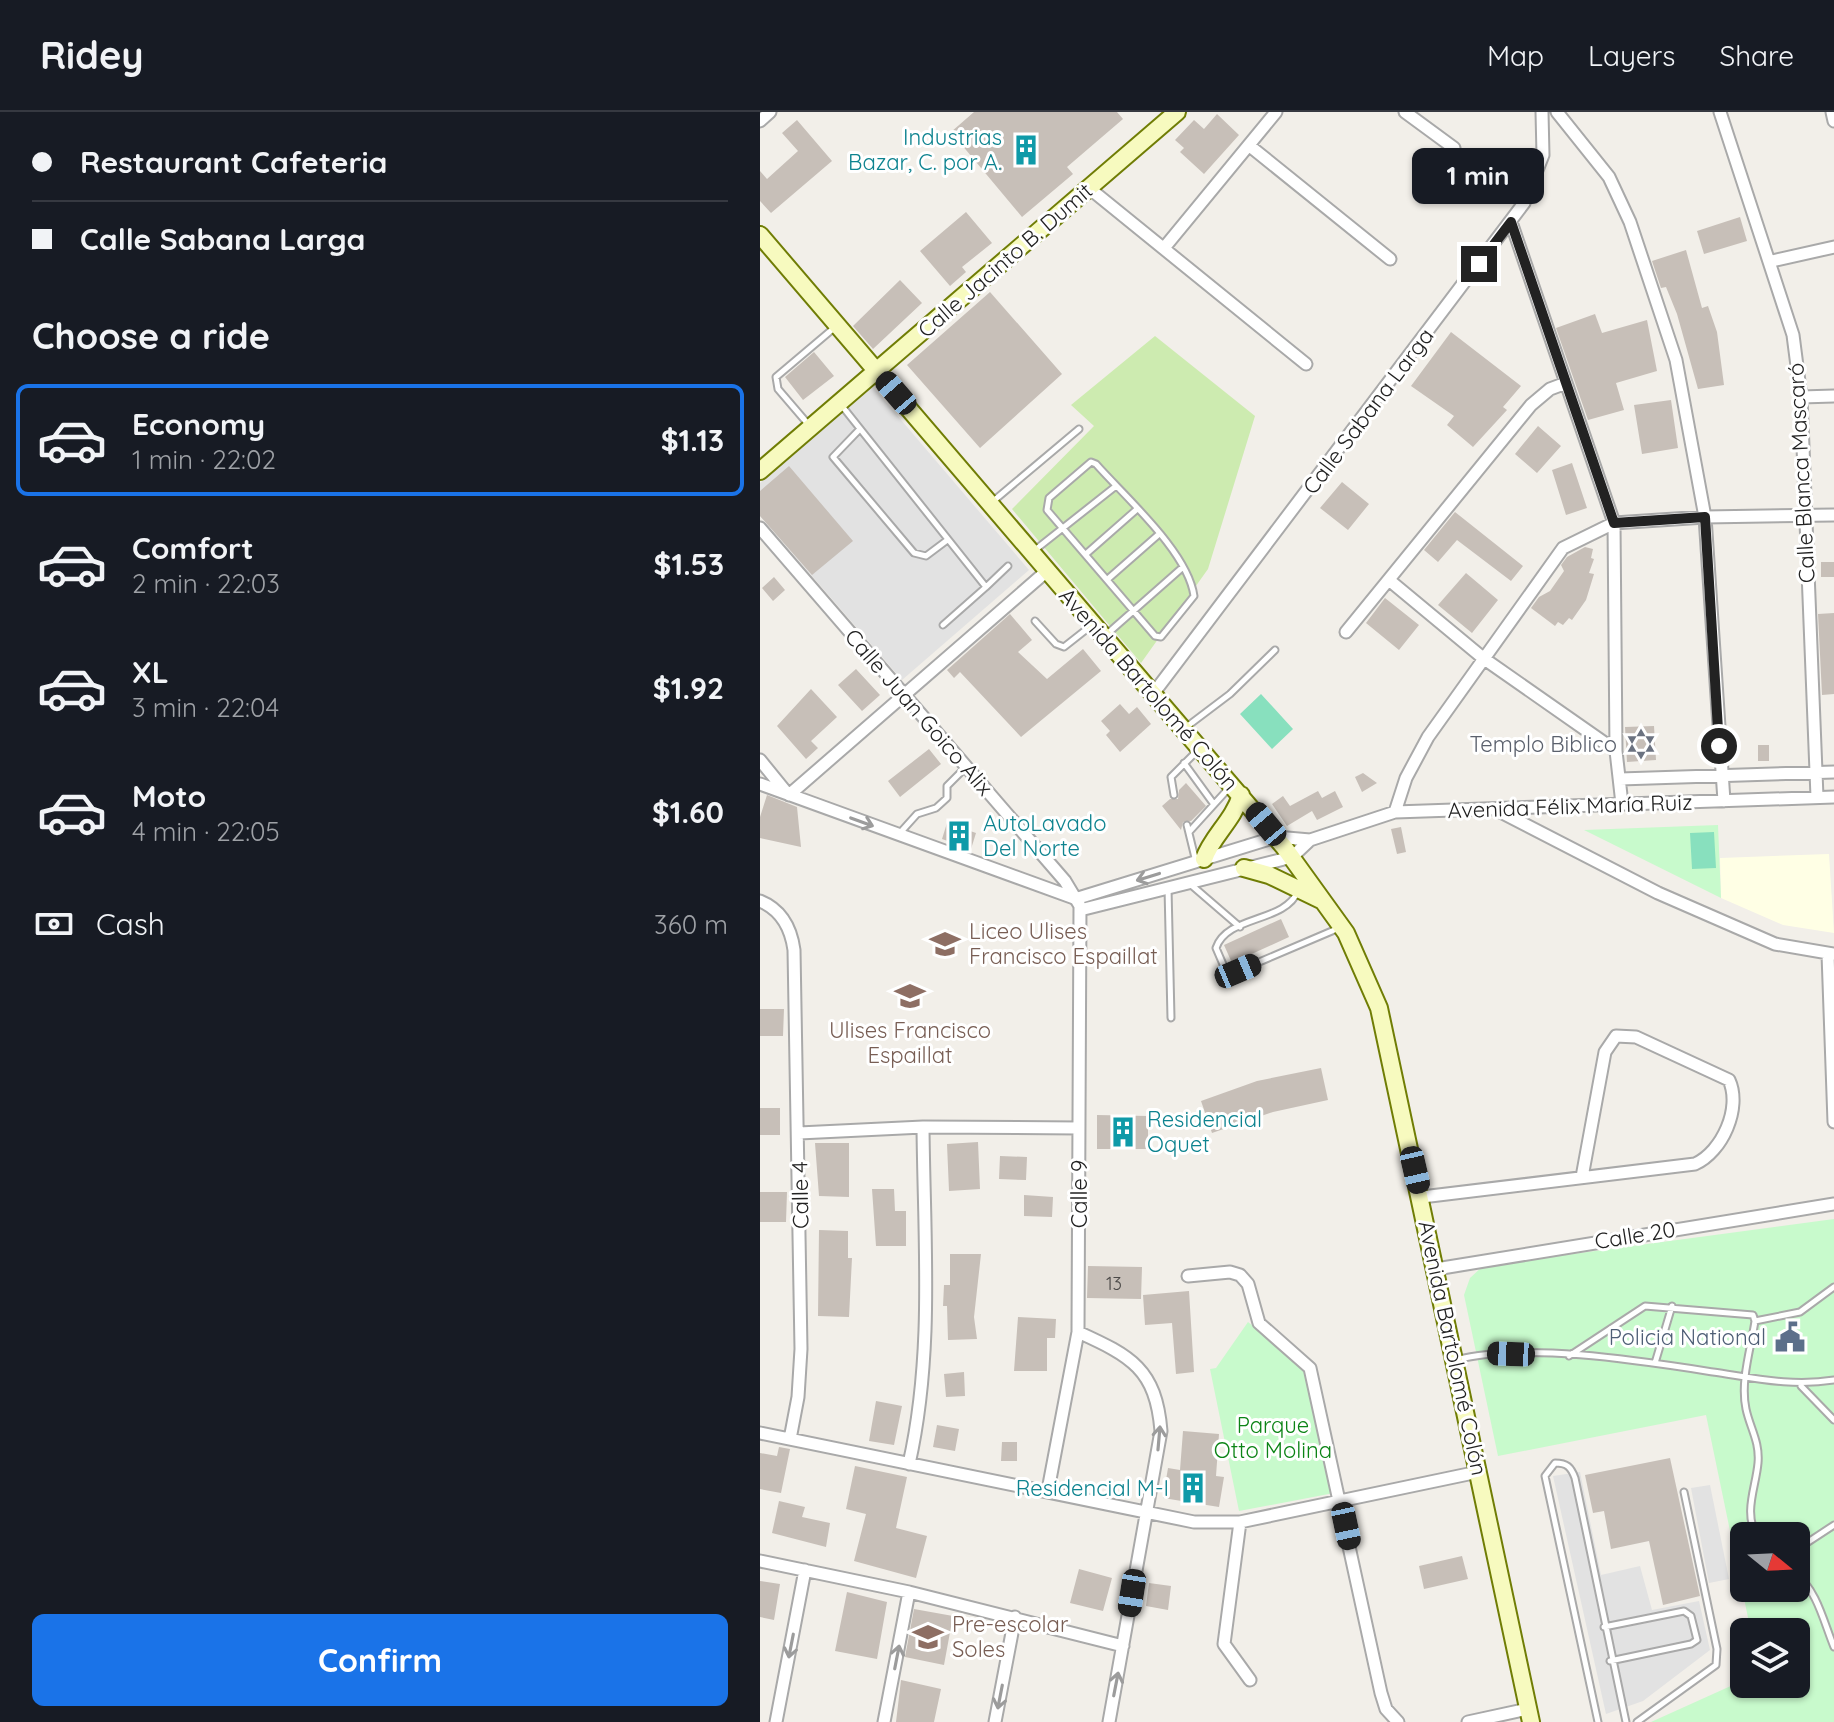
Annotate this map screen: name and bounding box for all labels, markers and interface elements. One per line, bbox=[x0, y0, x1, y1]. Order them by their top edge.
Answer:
text: Ridey bbox=[40, 31, 143, 79]
text: Map bbox=[1487, 38, 1544, 73]
text: Layers bbox=[1588, 38, 1675, 73]
text: Share bbox=[1719, 38, 1794, 73]
place label: Industrias Bazar, C. por A. bbox=[848, 123, 1002, 176]
building icon: Industrias Bazar, C. por A. bbox=[1009, 133, 1043, 167]
text: Restaurant Cafeteria bbox=[80, 143, 387, 181]
callout: 1 min bbox=[1413, 148, 1545, 204]
text: 1 min bbox=[1447, 159, 1510, 192]
street label: Calle Jacinto B. Dumit bbox=[912, 177, 1098, 343]
text: Calle Sabana Larga bbox=[80, 220, 365, 258]
route end bbox=[1461, 246, 1497, 282]
text: Choose a ride bbox=[32, 313, 270, 358]
street label: Calle Sabana Larga bbox=[1296, 322, 1440, 500]
street label: Calle Blanca Mascaró bbox=[1781, 362, 1821, 584]
car bbox=[871, 367, 921, 419]
icon: car bbox=[36, 404, 108, 476]
text: Economy bbox=[132, 405, 265, 443]
text: $1.13 bbox=[661, 421, 724, 459]
text: 1 min · 22:02 bbox=[132, 443, 276, 476]
icon: car bbox=[36, 528, 108, 600]
text: Comfort bbox=[132, 529, 253, 567]
text: $1.53 bbox=[654, 545, 724, 583]
text: 2 min · 22:03 bbox=[132, 567, 280, 600]
street label: Avenida Bartolomé Colón bbox=[1053, 582, 1245, 796]
street label: Calle Juan Goico Alix bbox=[839, 623, 999, 801]
icon: car bbox=[36, 652, 108, 724]
text: XL bbox=[132, 653, 169, 691]
text: $1.92 bbox=[653, 669, 724, 707]
text: 3 min · 22:04 bbox=[132, 691, 279, 724]
synagogue icon: Templo Biblico bbox=[1624, 727, 1658, 761]
route start bbox=[1701, 728, 1737, 764]
place label: Templo Biblico bbox=[1470, 730, 1617, 758]
icon: car bbox=[36, 776, 108, 848]
text: Moto bbox=[132, 777, 206, 815]
street label: Avenida Félix María Ruiz bbox=[1447, 788, 1693, 824]
text: $1.60 bbox=[652, 793, 724, 831]
car bbox=[1241, 798, 1291, 850]
place label: AutoLavado Del Norte bbox=[983, 809, 1107, 862]
text: 4 min · 22:05 bbox=[132, 815, 280, 848]
one-way arrow bbox=[850, 816, 874, 830]
building icon: AutoLavado Del Norte bbox=[942, 819, 976, 853]
one-way arrow bbox=[1136, 871, 1161, 885]
icon: cash bbox=[32, 902, 76, 946]
text: Cash bbox=[96, 905, 165, 943]
text: 360 m bbox=[654, 908, 728, 941]
place label: Liceo Ulises Francisco Espaillat bbox=[969, 917, 1158, 970]
school or university icon: Liceo Ulises Francisco Espaillat bbox=[928, 927, 962, 961]
car bbox=[1211, 951, 1265, 991]
school or university icon: Ulises Francisco Espaillat bbox=[893, 979, 927, 1013]
place label: Ulises Francisco Espaillat bbox=[829, 1016, 991, 1069]
place label: Residencial Oquet bbox=[1147, 1105, 1262, 1158]
building icon: Residencial Oquet bbox=[1106, 1115, 1140, 1149]
car bbox=[1398, 1144, 1432, 1196]
street label: Calle 9 bbox=[1065, 1160, 1093, 1228]
street label: Calle 4 bbox=[785, 1161, 815, 1229]
street label: Calle 20 bbox=[1593, 1215, 1677, 1255]
street label: Avenida Bartolomé Colón bbox=[1412, 1218, 1494, 1478]
house number: 13 bbox=[1106, 1272, 1122, 1295]
public building icon: Policia National bbox=[1773, 1320, 1807, 1354]
place label: Policia National bbox=[1609, 1323, 1766, 1351]
car bbox=[1487, 1341, 1535, 1367]
park label: Parque Otto Molina bbox=[1214, 1411, 1332, 1464]
one-way arrow bbox=[1152, 1425, 1167, 1452]
building icon: Residencial M-I bbox=[1176, 1471, 1210, 1505]
place label: Residencial M-I bbox=[1016, 1474, 1169, 1502]
car bbox=[1329, 1500, 1363, 1552]
north arrow bbox=[1730, 1522, 1810, 1602]
map controls bbox=[1730, 1522, 1810, 1698]
car bbox=[1116, 1567, 1148, 1619]
place label: Pre-escolar Soles bbox=[952, 1610, 1069, 1663]
button: Confirm bbox=[32, 1614, 728, 1706]
button: layers bbox=[1730, 1618, 1810, 1698]
school or university icon: Pre-escolar Soles bbox=[911, 1620, 945, 1654]
one-way arrow bbox=[782, 1633, 797, 1658]
one-way arrow bbox=[890, 1645, 905, 1670]
one-way arrow bbox=[1110, 1672, 1125, 1697]
one-way arrow bbox=[991, 1684, 1006, 1709]

